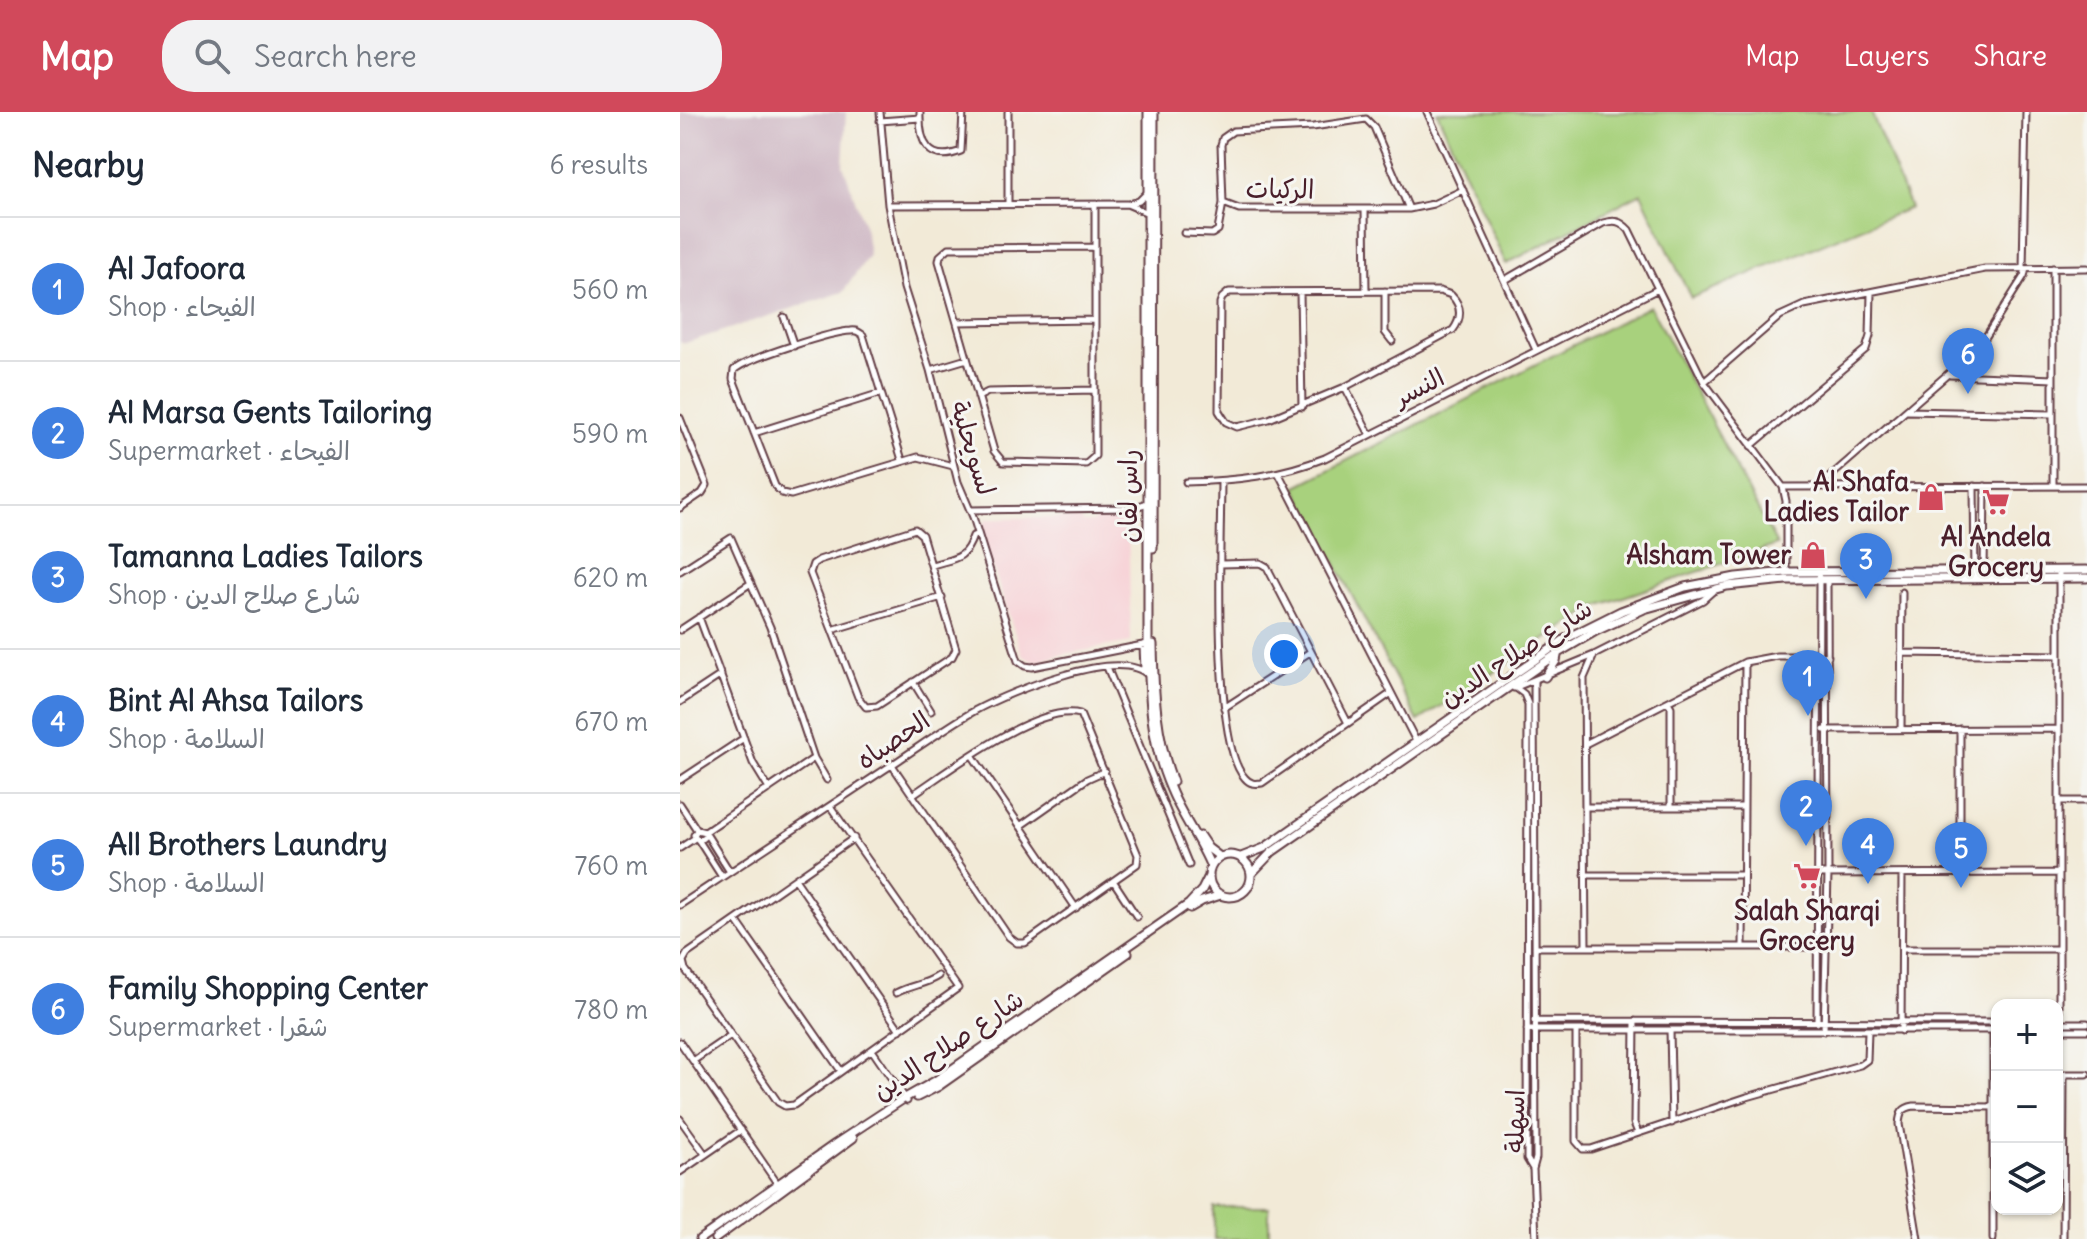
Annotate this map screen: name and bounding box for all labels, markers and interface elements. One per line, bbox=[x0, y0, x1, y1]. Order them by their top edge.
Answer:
search box bbox=[162, 20, 722, 92]
text: Map bbox=[40, 33, 114, 80]
icon: search bbox=[190, 34, 234, 78]
text: Search here bbox=[254, 37, 417, 75]
text: Map bbox=[1745, 38, 1800, 74]
text: Layers bbox=[1844, 38, 1930, 74]
text: Share bbox=[1974, 38, 2047, 74]
text: Nearby bbox=[32, 143, 145, 186]
text: 6 results bbox=[550, 148, 648, 181]
street label: الركيات bbox=[1245, 171, 1315, 206]
text: Al Jafoora bbox=[108, 249, 246, 287]
text: 1 bbox=[53, 273, 63, 306]
text: 560 m bbox=[572, 273, 648, 306]
text: Shop · الفيحاء bbox=[108, 290, 256, 323]
pin: 6 bbox=[1942, 328, 1994, 394]
street label: النسر bbox=[1386, 360, 1450, 414]
text: Al Marsa Gents Tailoring bbox=[108, 393, 433, 431]
street label: لسويحلية bbox=[943, 397, 1003, 499]
text: 2 bbox=[51, 417, 65, 450]
text: 590 m bbox=[572, 417, 648, 450]
text: Supermarket · الفيحاء bbox=[108, 434, 350, 467]
street label: راس لفان bbox=[1111, 449, 1144, 543]
place label: Al Shafa Ladies Tailor bbox=[1764, 465, 1909, 528]
shop icon: Al Shafa Ladies Tailor bbox=[1916, 482, 1946, 512]
supermarket icon: Al Andela Grocery bbox=[1981, 487, 2011, 517]
place label: Al Andela Grocery bbox=[1941, 520, 2051, 583]
pin: 3 bbox=[1840, 533, 1892, 599]
text: Tamanna Ladies Tailors bbox=[108, 537, 423, 575]
place label: Alsham Tower bbox=[1626, 538, 1791, 571]
shop icon: Alsham Tower bbox=[1798, 540, 1828, 570]
text: 3 bbox=[51, 561, 65, 594]
text: 620 m bbox=[573, 561, 648, 594]
text: Shop · شارع صلاح الدين bbox=[108, 578, 361, 611]
street label: شارع صلاح الدين bbox=[1433, 591, 1599, 716]
your location bbox=[1264, 634, 1304, 674]
pin: 1 bbox=[1782, 650, 1834, 716]
text: Bint Al Ahsa Tailors bbox=[108, 681, 363, 719]
street label: الحصباه bbox=[850, 703, 936, 776]
text: 4 bbox=[50, 705, 66, 738]
text: 670 m bbox=[574, 705, 648, 738]
text: Shop · السلامة bbox=[108, 722, 265, 755]
pin: 2 bbox=[1780, 780, 1832, 846]
pin: 4 bbox=[1842, 818, 1894, 884]
pin: 5 bbox=[1935, 822, 1987, 888]
text: All Brothers Laundry bbox=[108, 825, 388, 863]
text: 5 bbox=[51, 849, 65, 882]
text: 760 m bbox=[574, 849, 648, 882]
supermarket icon: Salah Sharqi Grocery bbox=[1792, 861, 1822, 891]
text: Shop · السلامة bbox=[108, 866, 265, 899]
place label: Salah Sharqi Grocery bbox=[1734, 894, 1880, 957]
text: Family Shopping Center bbox=[108, 969, 428, 1007]
street label: شارع صلاح الدين bbox=[866, 982, 1031, 1109]
text: 6 bbox=[50, 993, 66, 1026]
text: 780 m bbox=[574, 993, 648, 1026]
map controls bbox=[1991, 999, 2063, 1215]
button: + bbox=[1991, 999, 2063, 1071]
text: Supermarket · شقرا bbox=[108, 1010, 328, 1043]
button: − bbox=[1991, 1071, 2063, 1143]
street label: اسهلة bbox=[1497, 1089, 1532, 1153]
button: layers bbox=[1991, 1143, 2063, 1215]

